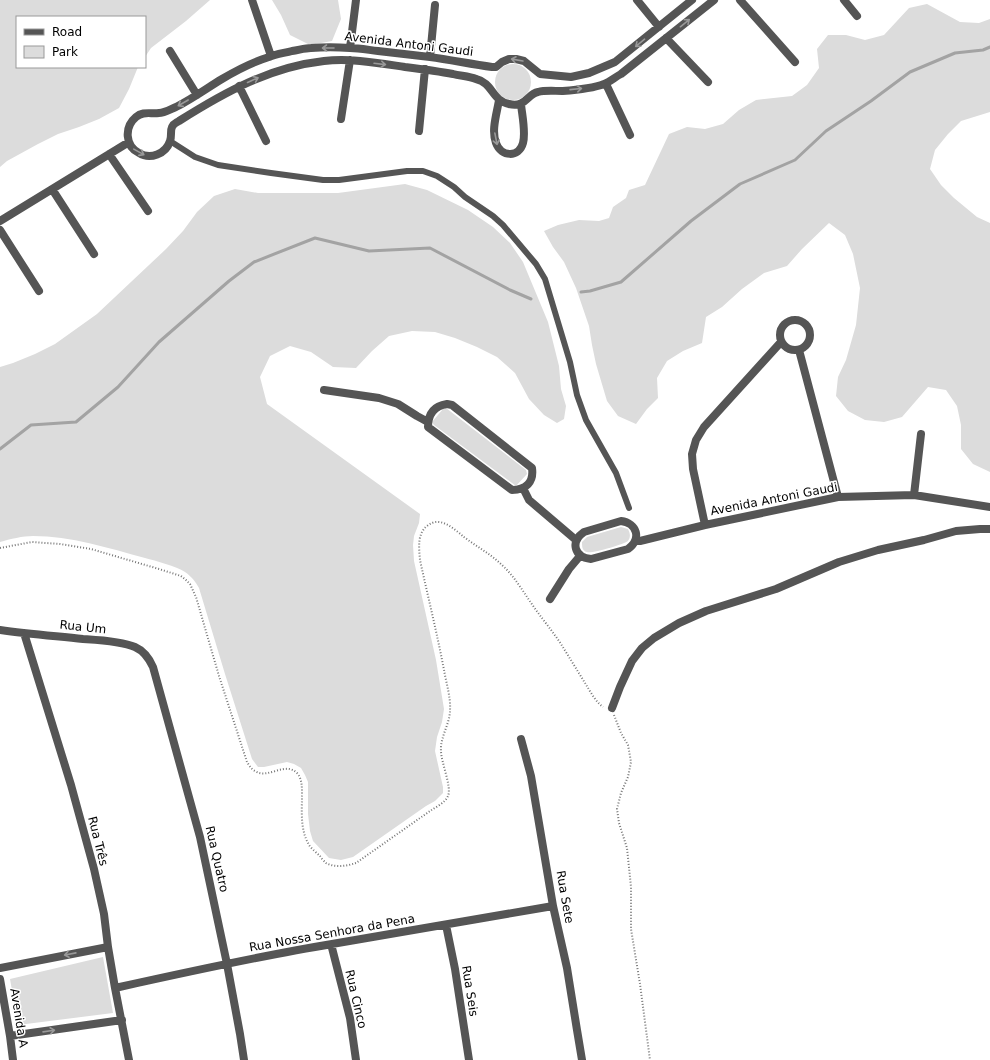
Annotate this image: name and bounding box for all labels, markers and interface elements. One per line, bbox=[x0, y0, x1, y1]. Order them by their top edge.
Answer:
legend bbox=[16, 16, 146, 68]
one-way arrow bbox=[679, 19, 690, 28]
text: Road bbox=[52, 25, 82, 39]
street label: Avenida Antoni Gaudi bbox=[344, 29, 474, 59]
one-way arrow bbox=[635, 38, 645, 47]
one-way arrow bbox=[322, 44, 335, 52]
text: Park bbox=[52, 45, 78, 59]
one-way arrow bbox=[511, 56, 524, 64]
one-way arrow bbox=[373, 60, 386, 67]
one-way arrow bbox=[247, 76, 259, 83]
one-way arrow bbox=[569, 86, 582, 93]
one-way arrow bbox=[177, 99, 189, 107]
one-way arrow bbox=[492, 132, 500, 145]
one-way arrow bbox=[133, 149, 145, 157]
street label: Avenida Antoni Gaudi bbox=[709, 480, 839, 518]
street label: Rua Um bbox=[59, 618, 107, 636]
street label: Rua Três bbox=[85, 815, 111, 867]
street label: Rua Quatro bbox=[203, 824, 231, 894]
street label: Rua Sete bbox=[553, 869, 577, 925]
street label: Rua Nossa Senhora da Pena bbox=[248, 912, 416, 954]
one-way arrow bbox=[64, 951, 77, 959]
street label: Rua Seis bbox=[459, 965, 481, 1017]
street label: Rua Cinco bbox=[342, 968, 370, 1030]
street label: Avenida A bbox=[7, 987, 31, 1049]
one-way arrow bbox=[42, 1027, 55, 1035]

